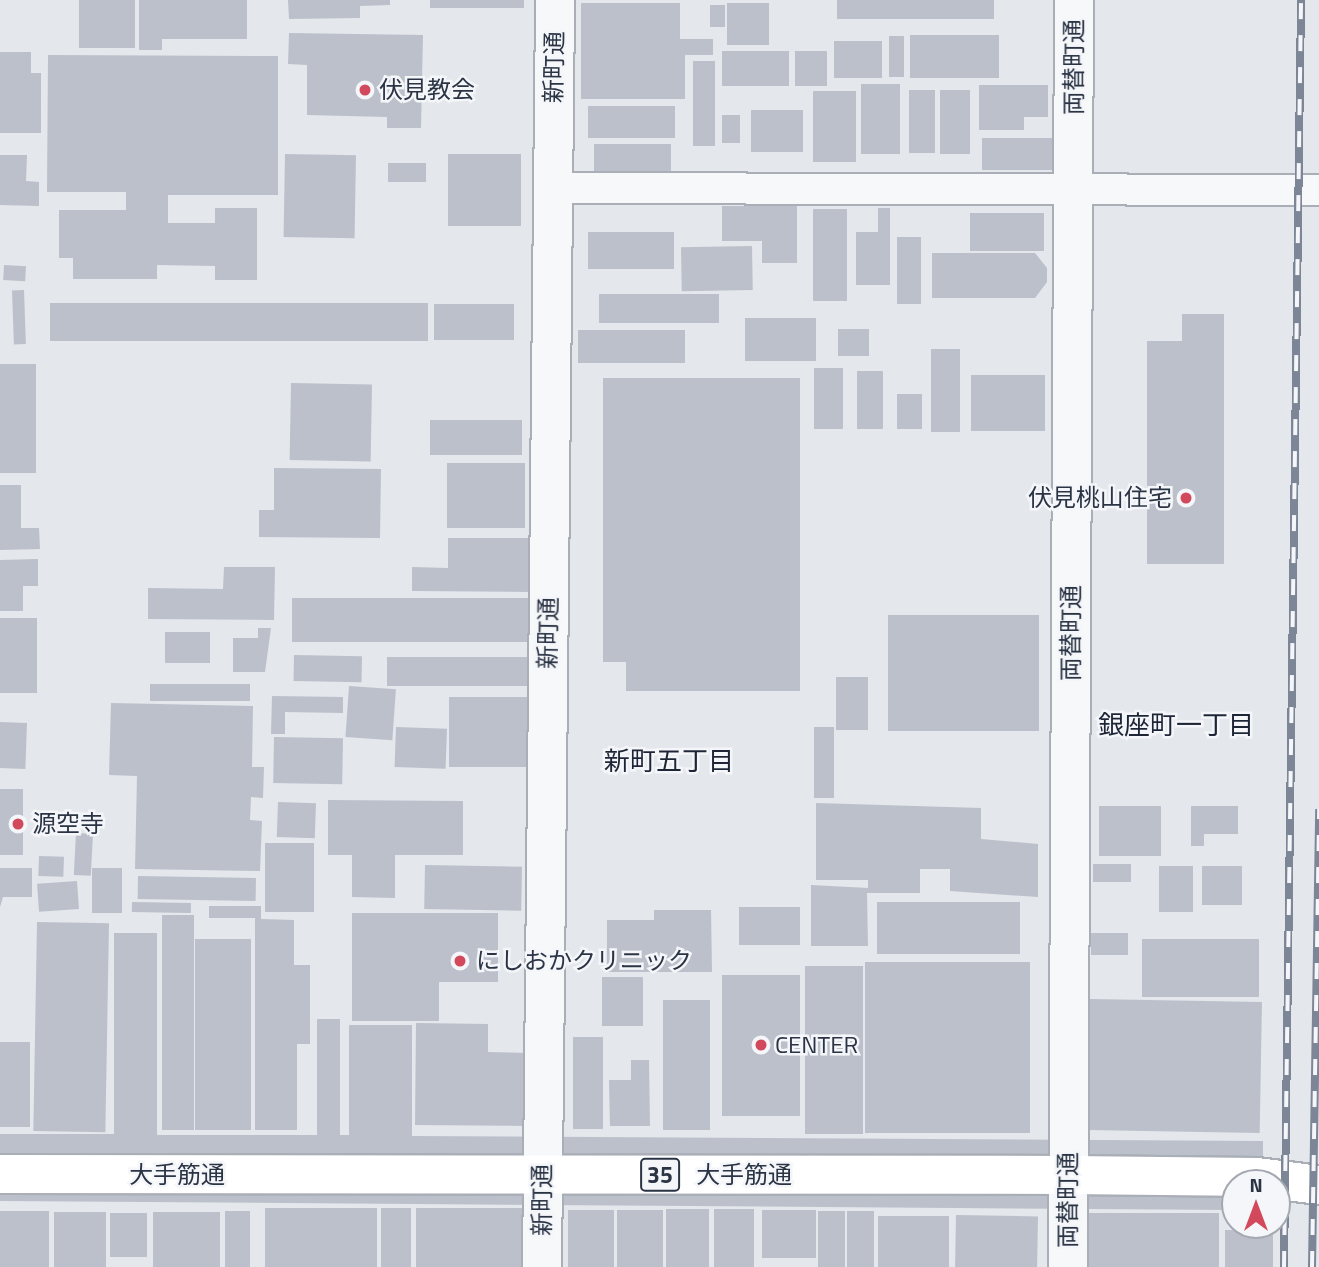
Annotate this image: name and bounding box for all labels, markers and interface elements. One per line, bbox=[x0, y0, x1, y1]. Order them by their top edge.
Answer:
street label: 両替町通 bbox=[1060, 19, 1088, 115]
street label: 新町通 bbox=[539, 31, 569, 103]
place label: 伏見教会 bbox=[379, 76, 475, 104]
marker: 伏見教会 bbox=[357, 82, 373, 98]
place label: 伏見桃山住宅 bbox=[1028, 484, 1172, 512]
marker: 伏見桃山住宅 bbox=[1178, 490, 1194, 506]
street label: 両替町通 bbox=[1057, 585, 1085, 681]
street label: 新町通 bbox=[533, 597, 563, 669]
district label: 銀座町一丁目 bbox=[1098, 709, 1254, 741]
district label: 新町五丁目 bbox=[604, 745, 734, 777]
place label: 源空寺 bbox=[32, 810, 104, 838]
marker: 源空寺 bbox=[10, 816, 26, 832]
place label: にしおかクリニック bbox=[476, 947, 692, 975]
marker: にしおかクリニック bbox=[450, 951, 470, 971]
place label: CENTER bbox=[775, 1031, 858, 1059]
marker: CENTER bbox=[753, 1037, 769, 1053]
street label: 両替町通 bbox=[1054, 1152, 1082, 1248]
road number: 35 bbox=[639, 1156, 681, 1194]
street label: 大手筋通 bbox=[129, 1161, 225, 1189]
street label: 大手筋通 bbox=[696, 1161, 792, 1189]
street label: 新町通 bbox=[528, 1164, 556, 1236]
north arrow bbox=[1221, 1169, 1291, 1239]
text: N bbox=[1249, 1170, 1263, 1199]

